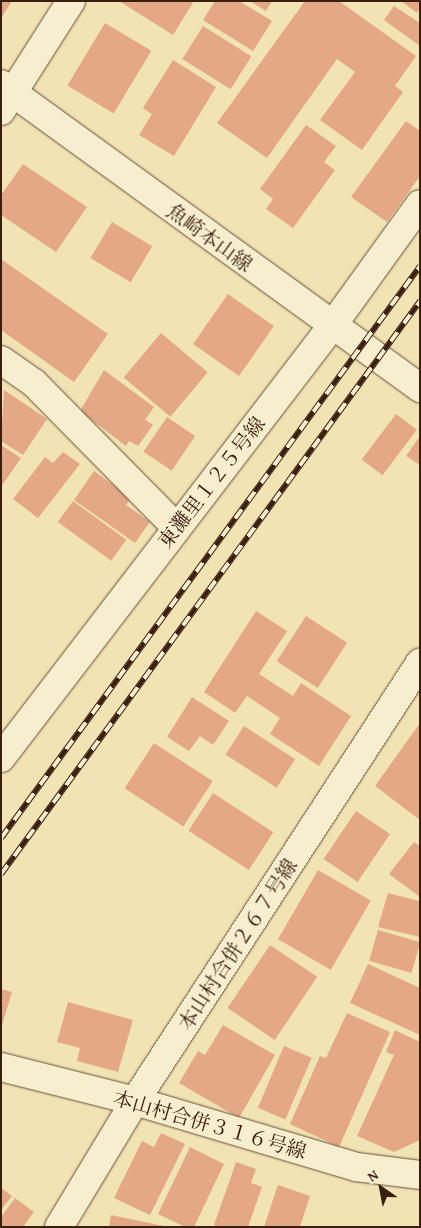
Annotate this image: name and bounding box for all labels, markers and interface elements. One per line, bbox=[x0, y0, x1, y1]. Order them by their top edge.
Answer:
street label: 魚崎本山線 bbox=[162, 198, 258, 276]
street label: 東灘里１２５号線 bbox=[152, 412, 270, 552]
street label: 本山村合併２６７号線 bbox=[172, 854, 302, 1034]
street label: 本山村合併３１６号線 bbox=[111, 1085, 309, 1163]
north arrow bbox=[356, 1163, 406, 1213]
text: N bbox=[363, 1164, 382, 1186]

